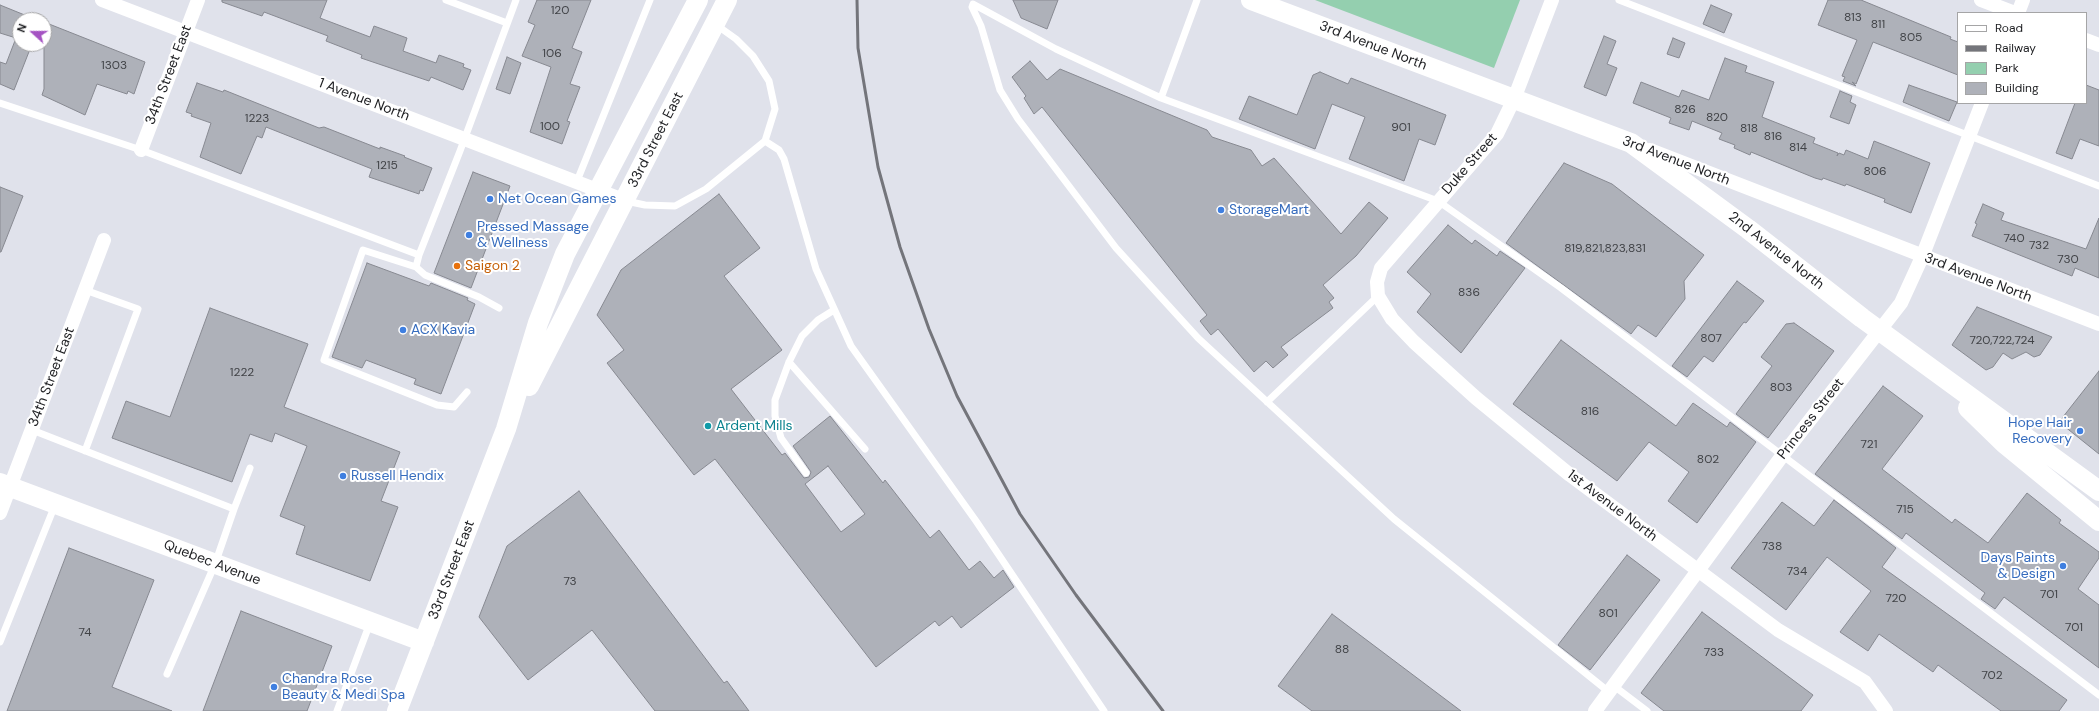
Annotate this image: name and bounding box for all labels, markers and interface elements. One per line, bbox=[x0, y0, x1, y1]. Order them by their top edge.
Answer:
house number: 120 bbox=[551, 4, 569, 18]
house number: 813 bbox=[1844, 11, 1862, 25]
north arrow bbox=[12, 12, 52, 52]
legend bbox=[1957, 12, 2087, 104]
street label: 3rd Avenue North bbox=[1317, 18, 1429, 74]
house number: 811 bbox=[1871, 18, 1885, 32]
text: Road bbox=[1995, 20, 2023, 36]
text: N bbox=[14, 22, 30, 34]
street label: 34th Street East bbox=[142, 23, 196, 127]
house number: 805 bbox=[1900, 31, 1922, 45]
text: Railway bbox=[1995, 40, 2036, 56]
house number: 106 bbox=[542, 47, 562, 61]
house number: 1303 bbox=[101, 59, 127, 73]
text: Park bbox=[1995, 60, 2019, 76]
street label: 1 Avenue North bbox=[316, 75, 412, 125]
text: Building bbox=[1995, 80, 2039, 96]
street label: 33rd Street East bbox=[625, 89, 687, 191]
house number: 826 bbox=[1674, 103, 1696, 117]
house number: 820 bbox=[1706, 111, 1728, 125]
house number: 1223 bbox=[245, 112, 269, 126]
house number: 100 bbox=[540, 120, 560, 134]
house number: 901 bbox=[1391, 121, 1411, 135]
house number: 818 bbox=[1740, 122, 1758, 136]
street label: Duke Street bbox=[1439, 130, 1501, 198]
house number: 816 bbox=[1764, 130, 1782, 144]
street label: 3rd Avenue North bbox=[1620, 133, 1732, 189]
house number: 814 bbox=[1789, 141, 1807, 155]
house number: 1215 bbox=[376, 159, 398, 173]
house number: 806 bbox=[1863, 165, 1887, 179]
place label: Net Ocean Games bbox=[498, 191, 616, 207]
marker: Net Ocean Games bbox=[485, 194, 495, 204]
place label: StorageMart bbox=[1229, 202, 1309, 218]
marker: StorageMart bbox=[1216, 205, 1226, 215]
street label: 2nd Avenue North bbox=[1725, 208, 1827, 294]
place label: Pressed Massage & Wellness bbox=[477, 219, 589, 252]
marker: Pressed Massage & Wellness bbox=[464, 230, 474, 240]
house number: 740 bbox=[2003, 232, 2025, 246]
house number: 732 bbox=[2029, 239, 2049, 253]
house number: 819,821,823,831 bbox=[1564, 242, 1646, 256]
street label: 3rd Avenue North bbox=[1922, 250, 2034, 306]
house number: 730 bbox=[2057, 253, 2079, 267]
place label: Saigon 2 bbox=[465, 258, 520, 274]
marker: Saigon 2 bbox=[452, 261, 462, 271]
house number: 836 bbox=[1458, 286, 1480, 300]
place label: ACX Kavia bbox=[411, 322, 475, 338]
street label: 34th Street East bbox=[25, 325, 79, 429]
marker: ACX Kavia bbox=[398, 325, 408, 335]
house number: 807 bbox=[1700, 332, 1722, 346]
house number: 720,722,724 bbox=[1969, 334, 2035, 348]
house number: 1222 bbox=[230, 366, 254, 380]
street label: Princess Street bbox=[1774, 375, 1848, 463]
house number: 803 bbox=[1770, 381, 1792, 395]
house number: 816 bbox=[1581, 405, 1599, 419]
place label: Hope Hair Recovery bbox=[2008, 415, 2072, 448]
place label: Ardent Mills bbox=[716, 418, 793, 434]
marker: Ardent Mills bbox=[703, 421, 713, 431]
marker: Hope Hair Recovery bbox=[2075, 426, 2085, 436]
house number: 721 bbox=[1861, 438, 1877, 452]
house number: 802 bbox=[1697, 453, 1719, 467]
street label: 1st Avenue North bbox=[1564, 467, 1660, 545]
place label: Russell Hendix bbox=[351, 468, 444, 484]
marker: Russell Hendix bbox=[338, 471, 348, 481]
house number: 715 bbox=[1896, 503, 1914, 517]
street label: 33rd Street East bbox=[425, 518, 479, 622]
street label: Quebec Avenue bbox=[161, 537, 263, 589]
house number: 738 bbox=[1762, 540, 1782, 554]
place label: Days Paints & Design bbox=[1981, 550, 2055, 582]
marker: Days Paints & Design bbox=[2058, 561, 2068, 571]
house number: 734 bbox=[1787, 565, 1807, 579]
house number: 73 bbox=[563, 575, 577, 589]
house number: 701 bbox=[2040, 588, 2058, 602]
house number: 720 bbox=[1885, 592, 1907, 606]
house number: 801 bbox=[1598, 607, 1618, 621]
house number: 701 bbox=[2065, 621, 2083, 635]
house number: 74 bbox=[79, 626, 91, 640]
house number: 88 bbox=[1335, 643, 1349, 657]
house number: 733 bbox=[1704, 646, 1724, 660]
house number: 702 bbox=[1981, 669, 2003, 683]
place label: Chandra Rose Beauty & Medi Spa bbox=[282, 671, 405, 704]
marker: Chandra Rose Beauty & Medi Spa bbox=[269, 682, 279, 692]

